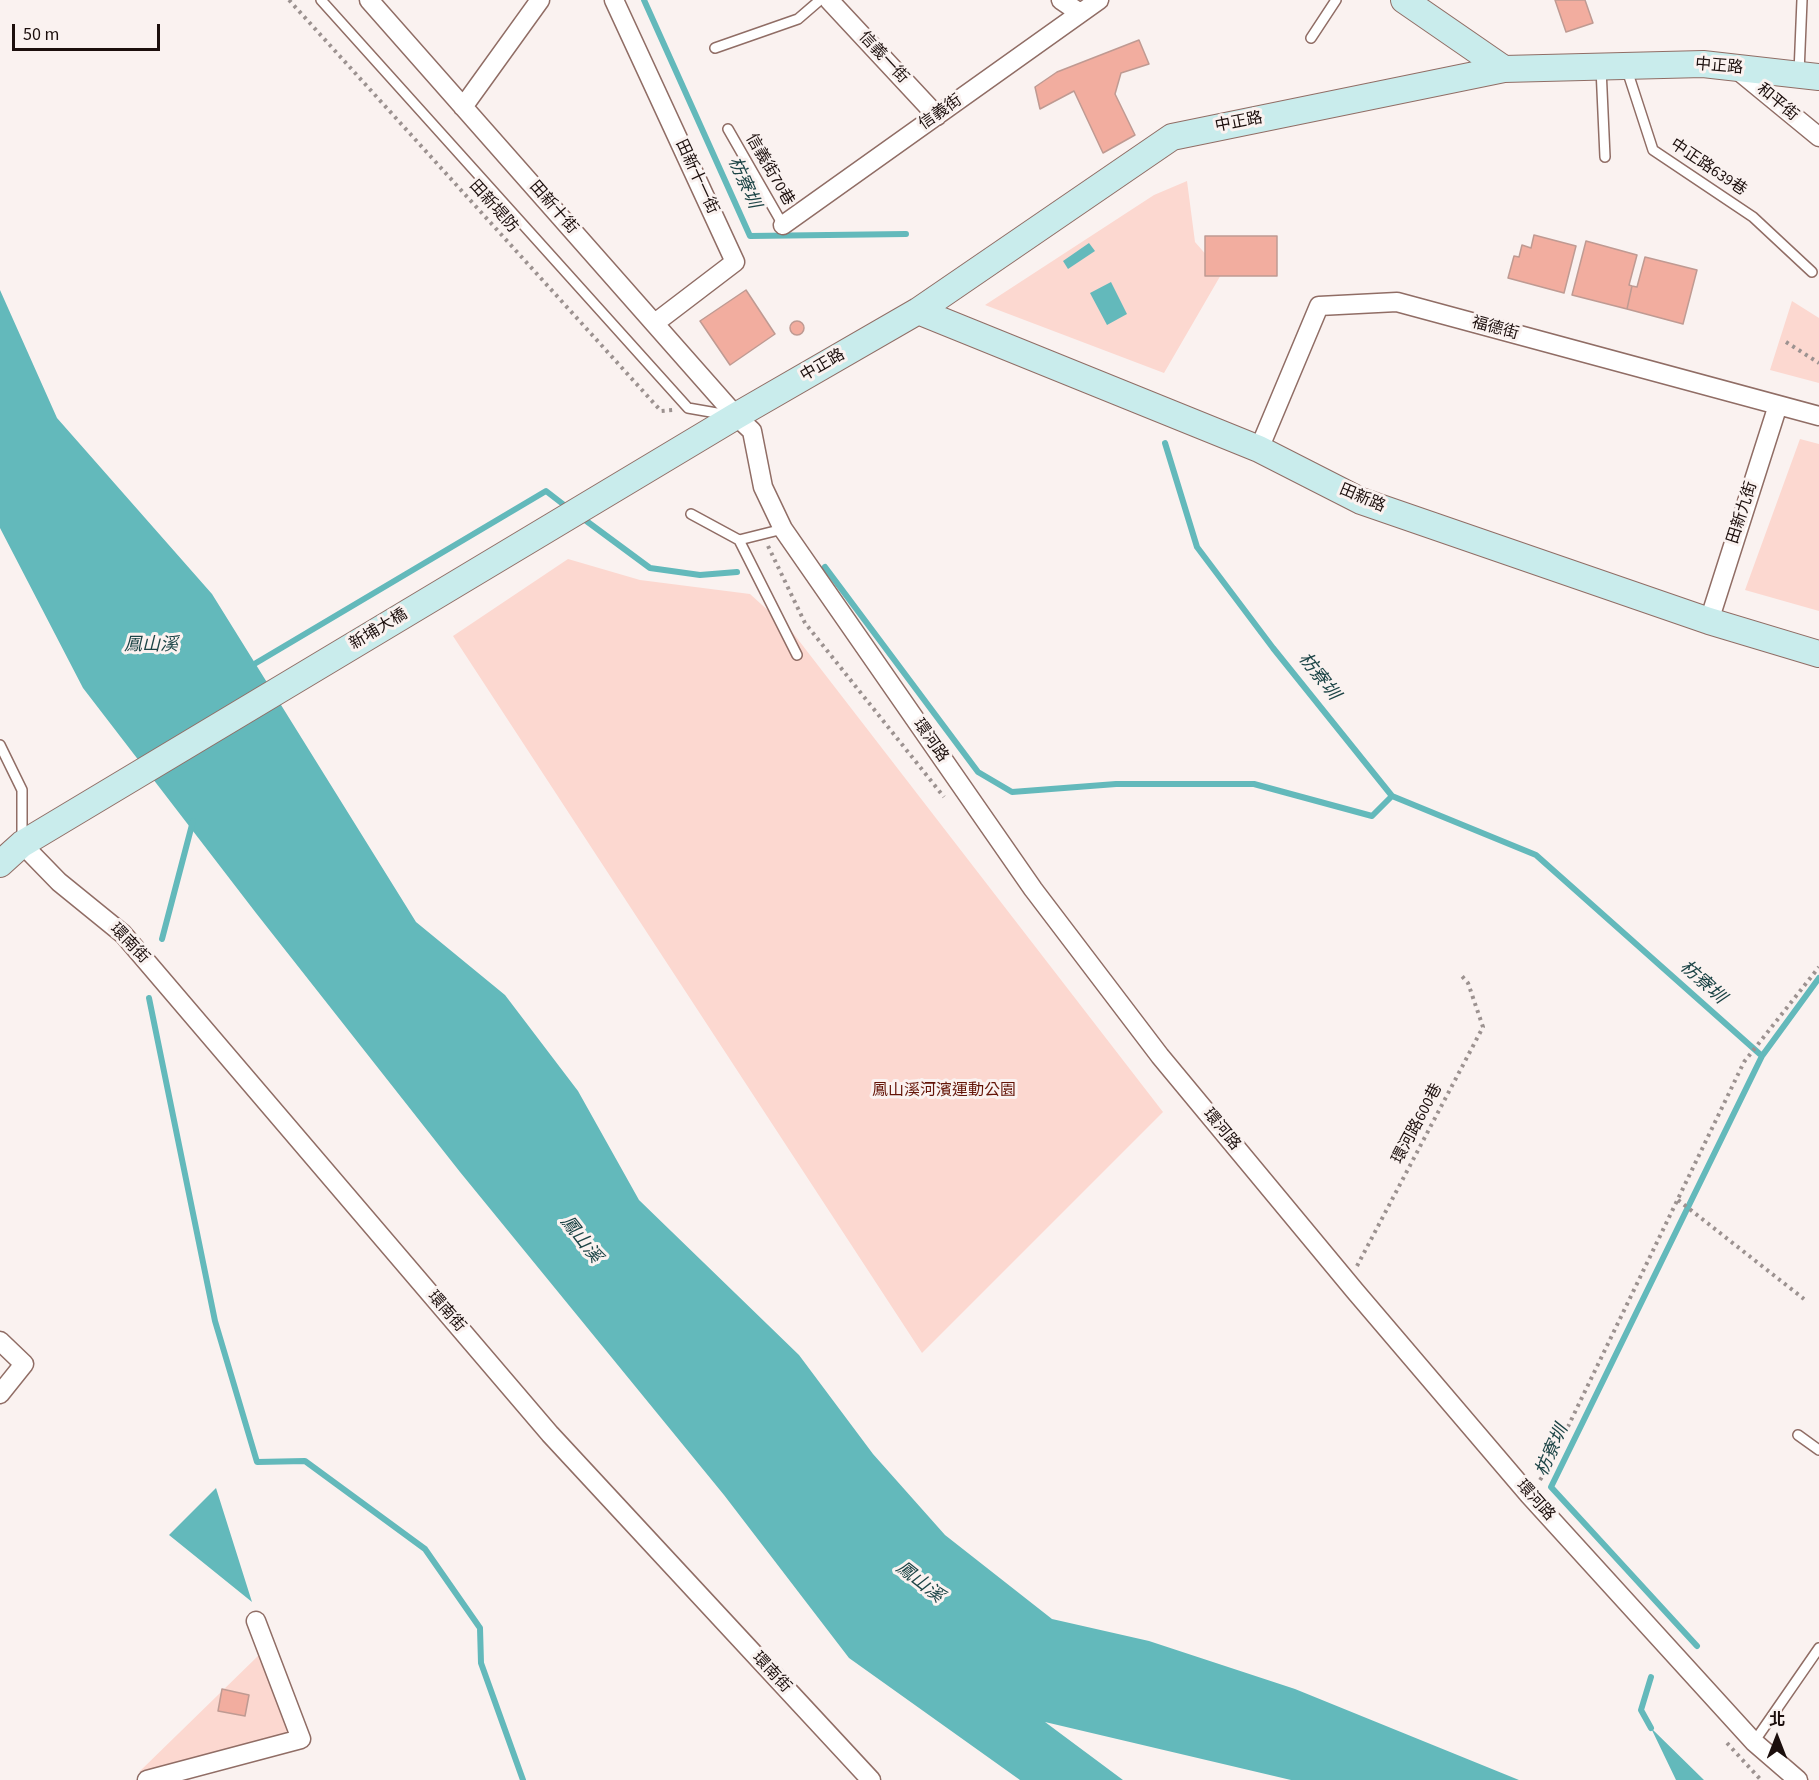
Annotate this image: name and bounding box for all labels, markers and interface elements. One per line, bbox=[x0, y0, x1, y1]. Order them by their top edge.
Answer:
scale bar bbox=[15, 12, 164, 50]
text: 50 m bbox=[23, 22, 59, 47]
street label: 信義一街 bbox=[854, 28, 912, 88]
street label: 中正路 bbox=[1694, 55, 1744, 79]
street label: 和平街 bbox=[1752, 80, 1802, 126]
street label: 信義街 bbox=[916, 91, 966, 135]
street label: 中正路 bbox=[1214, 109, 1264, 137]
street label: 信義街70巷 bbox=[741, 131, 797, 209]
street label: 中正路639巷 bbox=[1666, 135, 1750, 201]
street label: 田新十一街 bbox=[670, 137, 722, 217]
water label: 枋寮圳 bbox=[722, 154, 764, 212]
street label: 田新堤防 bbox=[464, 177, 522, 237]
street label: 田新十街 bbox=[525, 178, 581, 238]
street label: 福德街 bbox=[1469, 314, 1521, 344]
street label: 中正路 bbox=[797, 346, 849, 386]
street label: 田新九街 bbox=[1724, 480, 1762, 546]
street label: 田新路 bbox=[1336, 481, 1388, 517]
street label: 新埔大橋 bbox=[347, 605, 411, 655]
water label: 鳳山溪 bbox=[124, 635, 178, 657]
water label: 枋寮圳 bbox=[1293, 649, 1343, 705]
street label: 環河路 bbox=[908, 716, 952, 766]
street label: 環南街 bbox=[105, 920, 153, 968]
water label: 枋寮圳 bbox=[1675, 957, 1729, 1009]
park label: 鳳山溪河濱運動公園 bbox=[872, 1081, 1016, 1101]
street label: 環河路600巷 bbox=[1389, 1081, 1447, 1167]
street label: 環河路 bbox=[1198, 1105, 1244, 1155]
water label: 鳳山溪 bbox=[555, 1212, 605, 1268]
street label: 環南街 bbox=[423, 1288, 469, 1336]
water label: 枋寮圳 bbox=[1532, 1422, 1574, 1480]
street label: 環河路 bbox=[1512, 1477, 1558, 1525]
water label: 鳳山溪 bbox=[891, 1558, 947, 1608]
street label: 環南街 bbox=[748, 1649, 794, 1697]
north arrow bbox=[1747, 1708, 1807, 1768]
text: 北 bbox=[1769, 1709, 1785, 1731]

